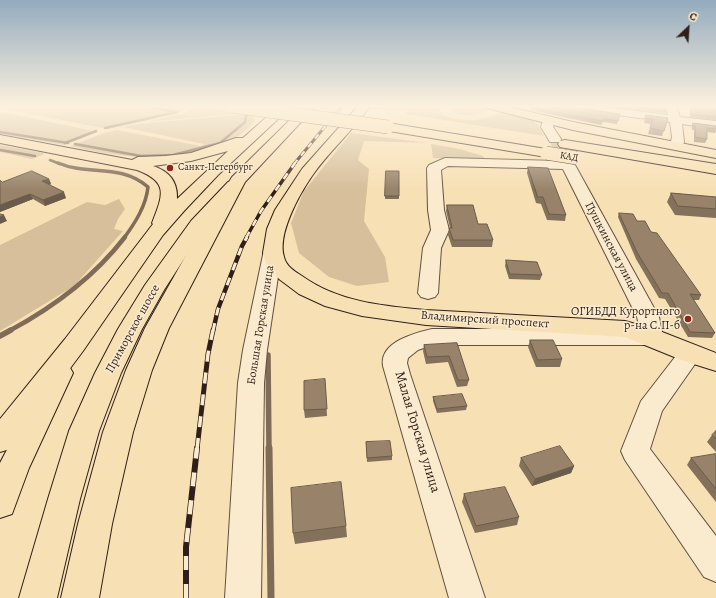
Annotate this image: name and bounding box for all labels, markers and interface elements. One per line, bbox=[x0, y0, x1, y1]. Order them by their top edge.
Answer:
north arrow bbox=[668, 8, 708, 48]
text: С bbox=[687, 8, 700, 25]
street label: КАД bbox=[559, 150, 579, 164]
place label: Санкт-Петербург bbox=[178, 162, 253, 174]
marker: Санкт-Петербург bbox=[165, 163, 175, 173]
street label: Пушкинская улица bbox=[581, 200, 641, 294]
street label: Большая Горская улица bbox=[244, 264, 278, 386]
street label: Приморское шоссе bbox=[103, 282, 163, 376]
place label: ОГИБДД Курортного р-на С.П-б bbox=[571, 305, 680, 333]
street label: Владимирский проспект bbox=[420, 308, 550, 332]
marker: ОГИБДД Курортного р-на С.П-б bbox=[683, 314, 693, 324]
street label: Малая Горская улица bbox=[391, 369, 443, 495]

